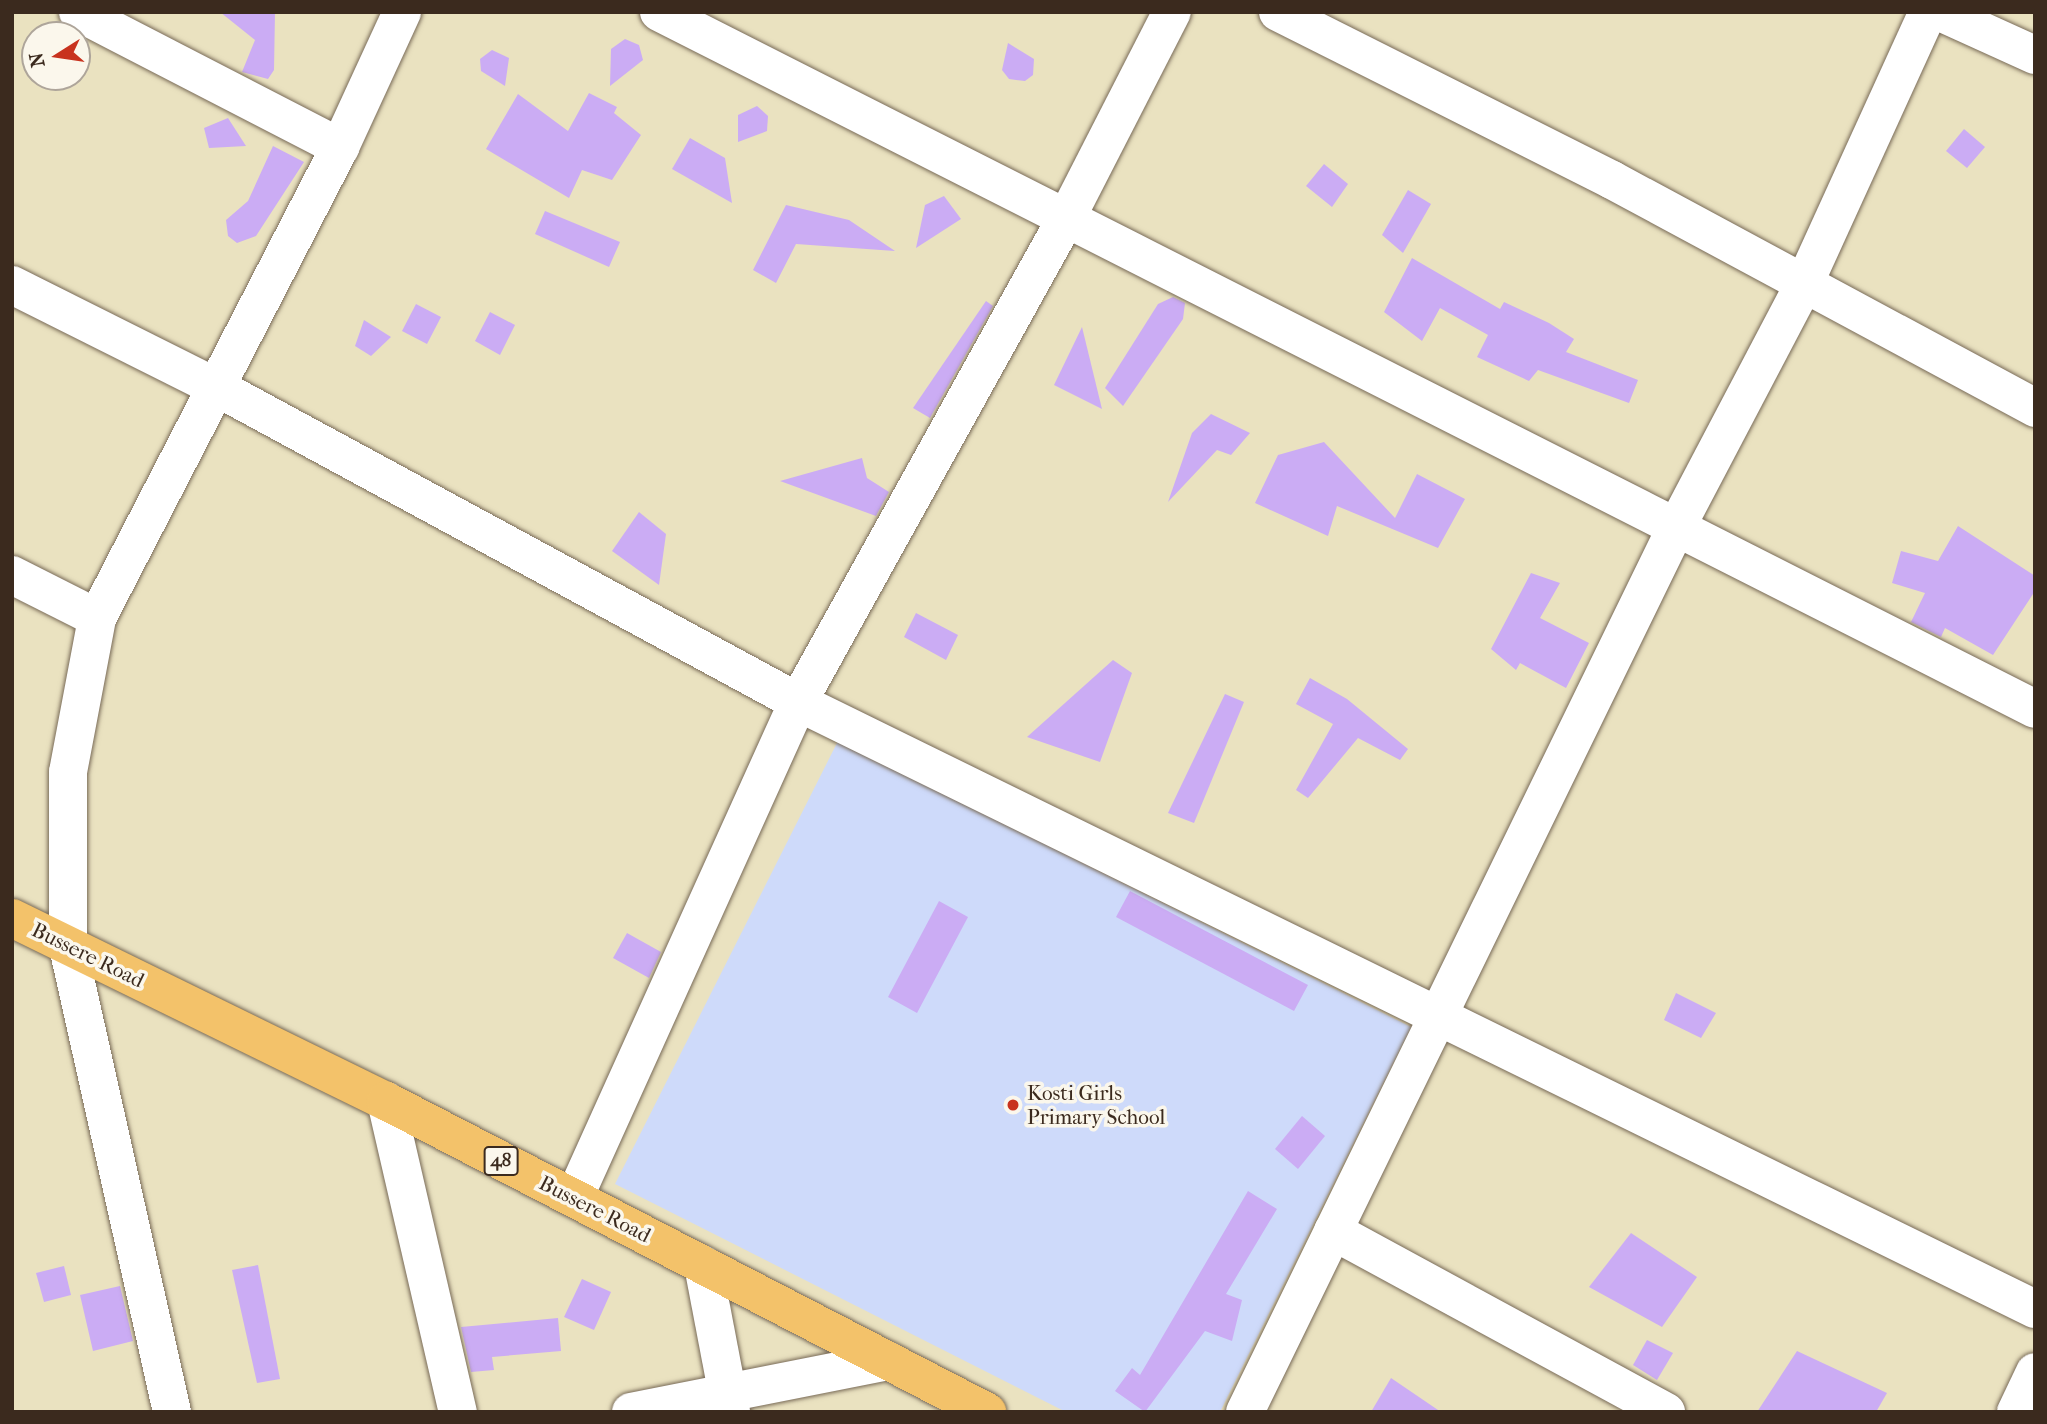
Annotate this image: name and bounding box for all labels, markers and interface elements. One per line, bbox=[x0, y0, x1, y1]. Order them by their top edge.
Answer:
north arrow bbox=[21, 21, 91, 91]
text: N bbox=[25, 51, 50, 69]
street label: Bussere Road bbox=[28, 917, 148, 993]
place label: Kosti Girls Primary School bbox=[1027, 1080, 1165, 1130]
marker: Kosti Girls Primary School bbox=[1005, 1097, 1021, 1113]
road number: 48 bbox=[484, 1146, 518, 1176]
street label: Bussere Road bbox=[535, 1170, 655, 1248]

